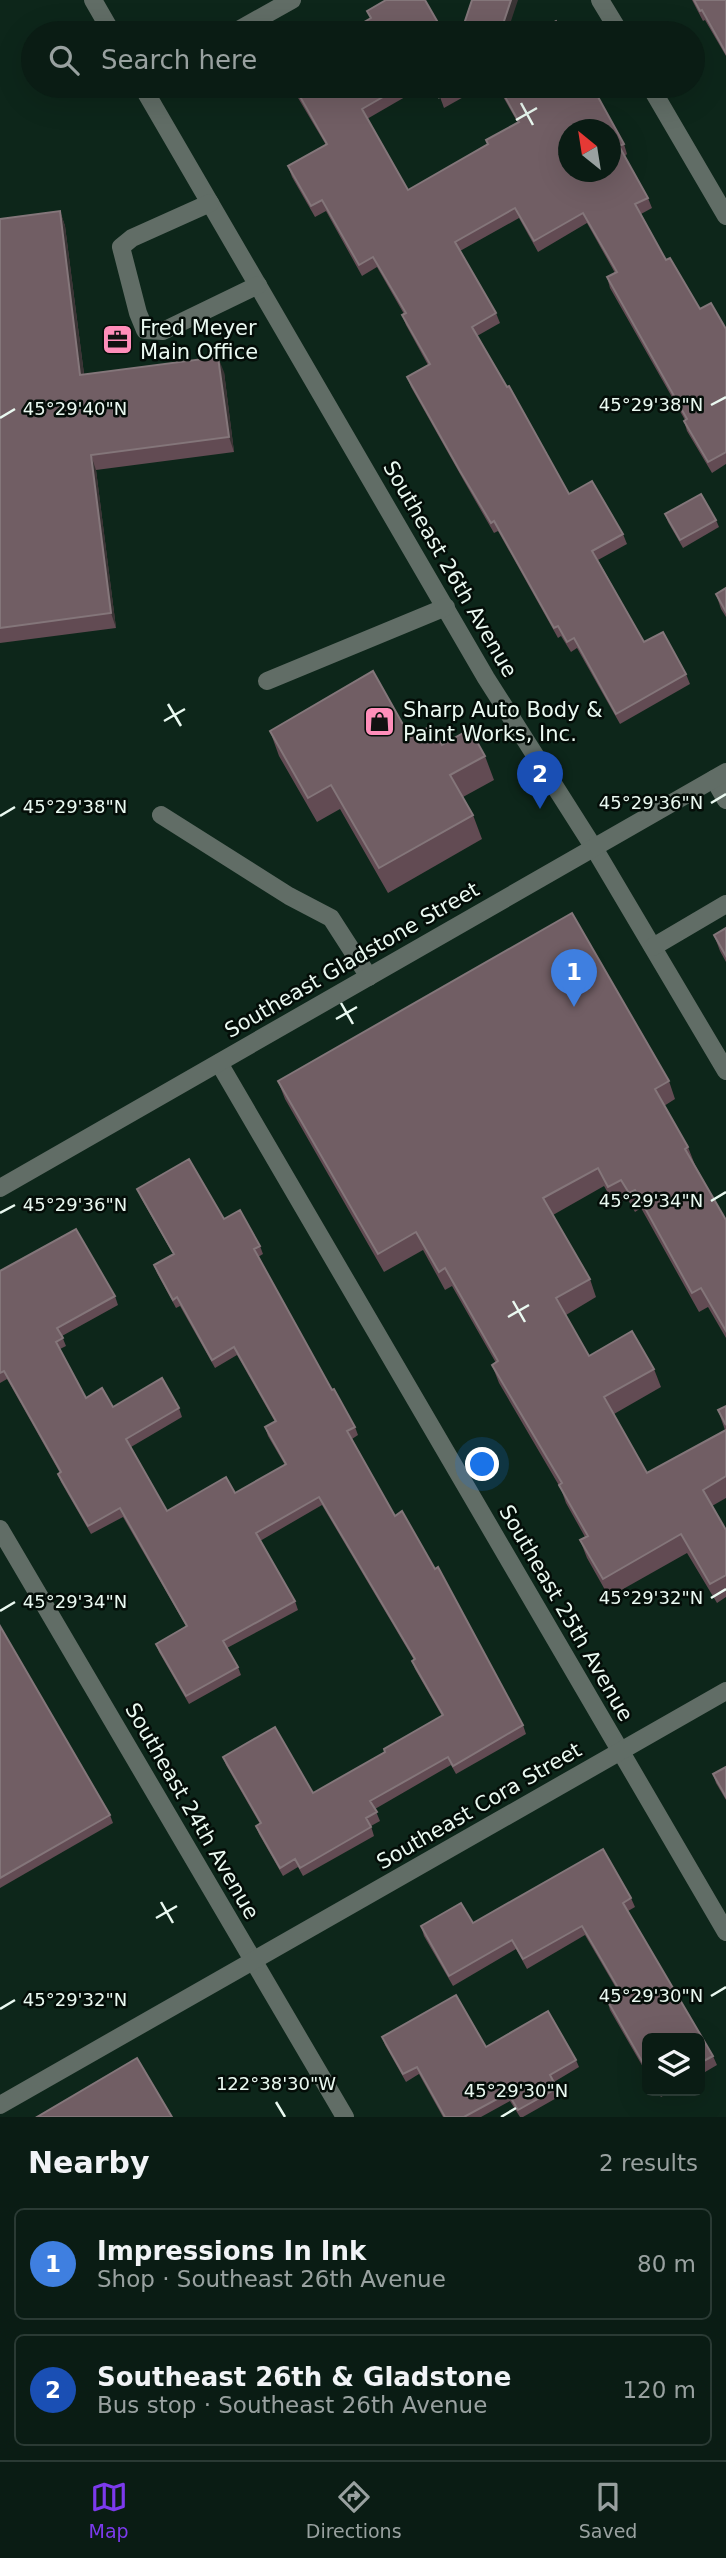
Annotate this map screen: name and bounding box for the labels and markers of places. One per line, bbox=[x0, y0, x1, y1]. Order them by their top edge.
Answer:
place label: Fred Meyer Main Office bbox=[140, 316, 258, 364]
office icon: Fred Meyer Main Office bbox=[100, 323, 134, 357]
place label: Sharp Auto Body & Paint Works, Inc. bbox=[403, 698, 603, 746]
shop icon: Sharp Auto Body & Paint Works, Inc. bbox=[363, 705, 397, 739]
pin: 2 bbox=[517, 751, 563, 809]
pin: 1 bbox=[551, 949, 597, 1007]

